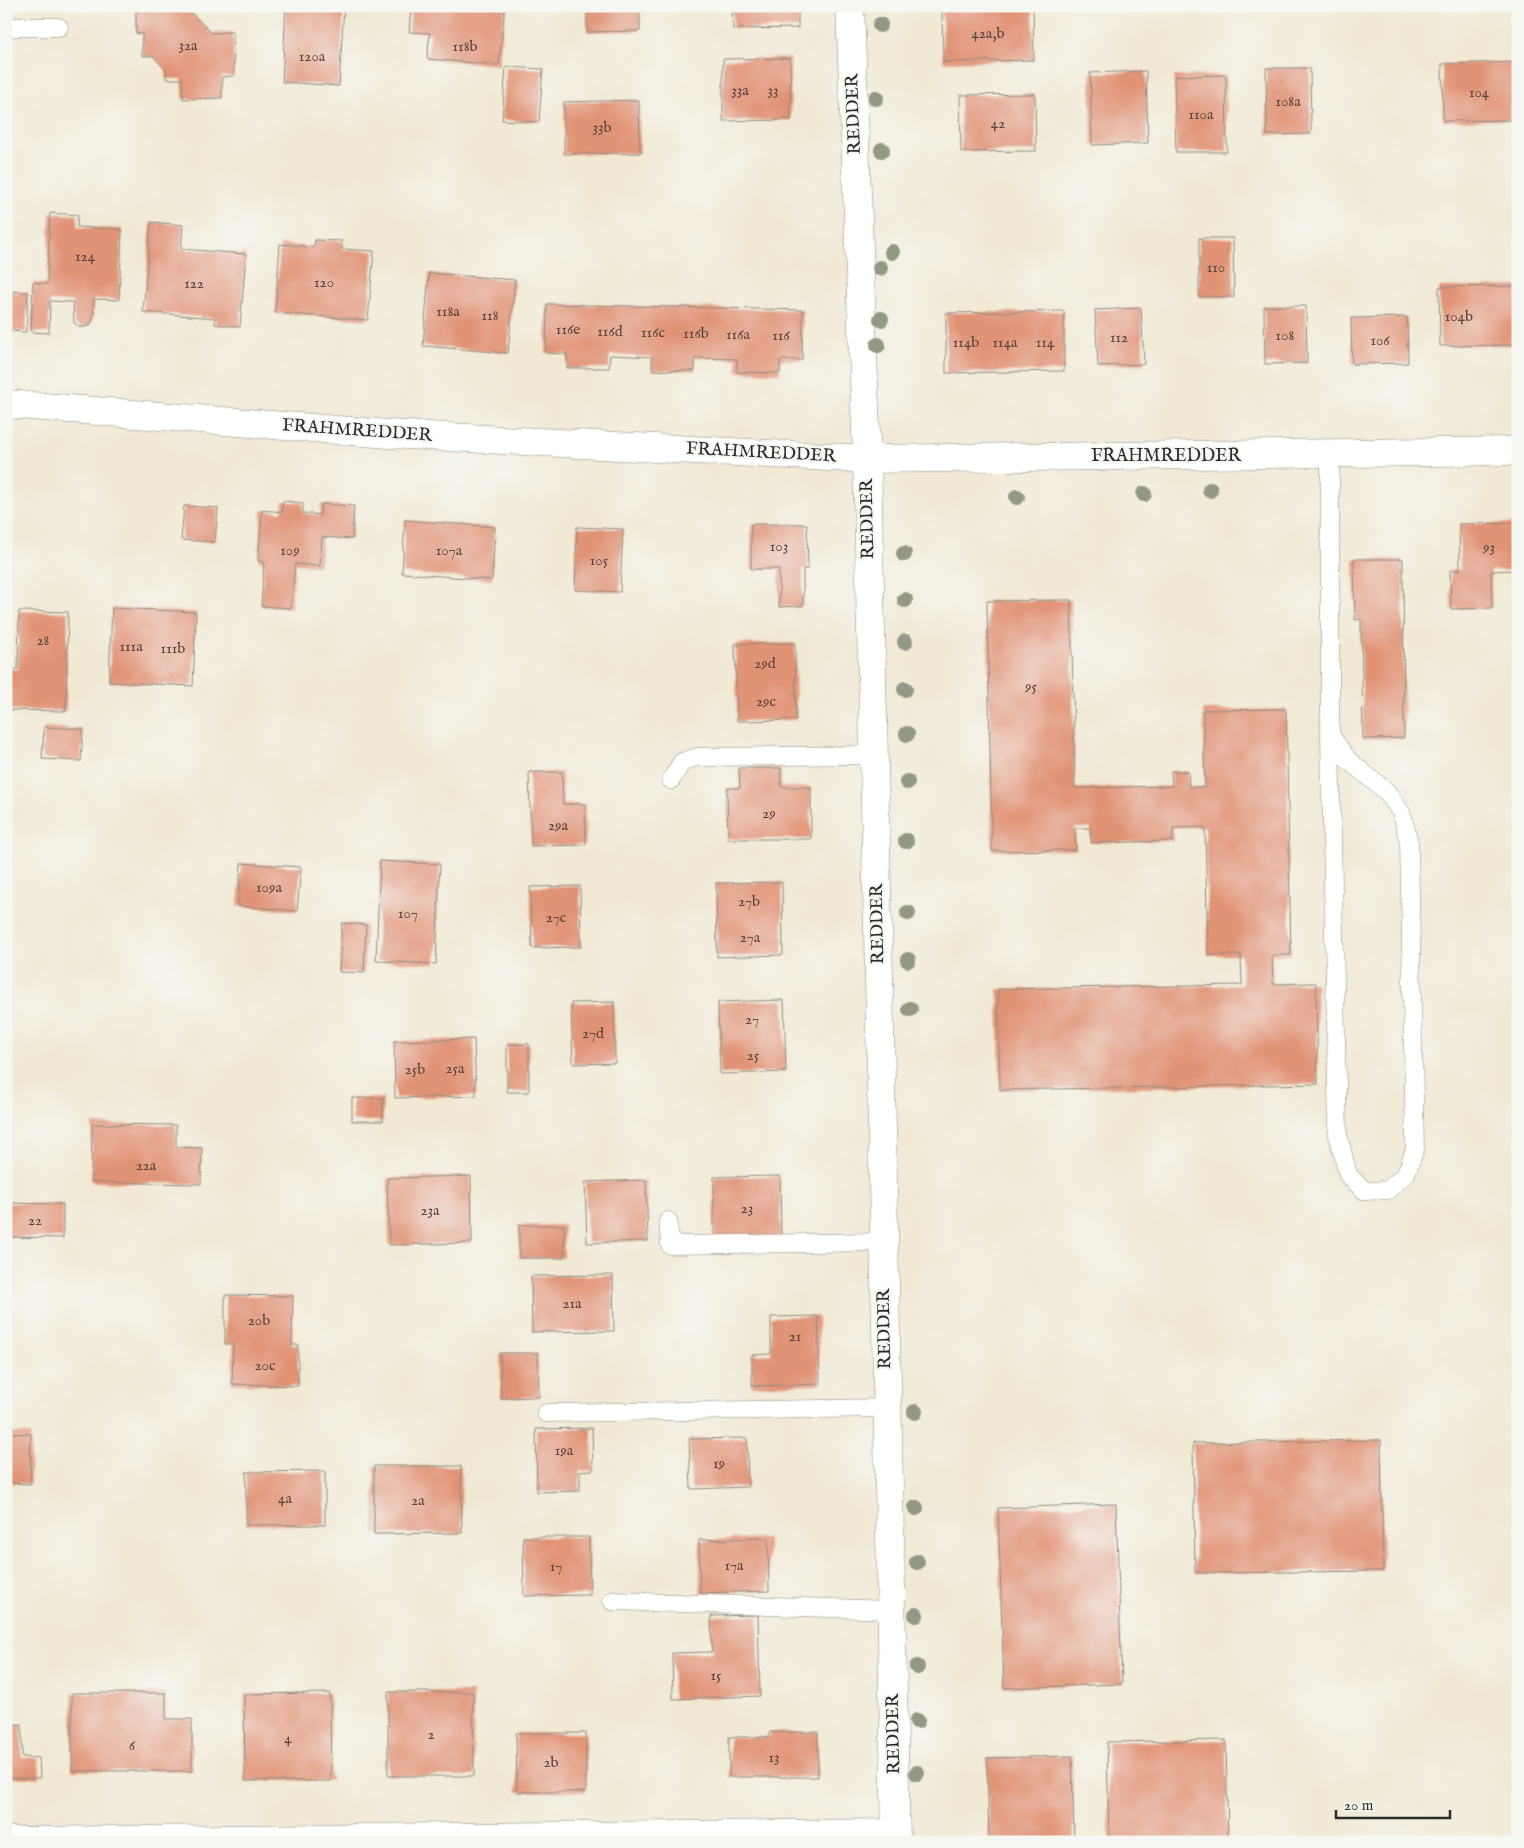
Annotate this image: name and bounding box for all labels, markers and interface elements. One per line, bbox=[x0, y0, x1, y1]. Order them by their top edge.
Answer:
house number: 42a,b bbox=[971, 24, 1005, 43]
house number: 32a bbox=[178, 36, 198, 55]
house number: 118b bbox=[452, 37, 478, 56]
house number: 120a bbox=[299, 47, 326, 66]
street label: REDDER bbox=[841, 72, 867, 155]
house number: 33a bbox=[731, 81, 749, 100]
house number: 33 bbox=[767, 81, 779, 100]
house number: 104 bbox=[1469, 83, 1490, 102]
house number: 108a bbox=[1275, 92, 1301, 111]
house number: 110a bbox=[1189, 105, 1214, 124]
house number: 42 bbox=[991, 114, 1005, 133]
house number: 33b bbox=[592, 118, 612, 137]
house number: 124 bbox=[75, 247, 96, 266]
house number: 110 bbox=[1207, 258, 1225, 277]
house number: 120 bbox=[314, 273, 334, 292]
house number: 122 bbox=[184, 274, 204, 293]
house number: 118a bbox=[436, 302, 460, 321]
house number: 118 bbox=[481, 306, 499, 325]
house number: 104b bbox=[1445, 307, 1473, 326]
house number: 116e bbox=[556, 320, 580, 339]
house number: 116d bbox=[597, 322, 624, 341]
house number: 116c bbox=[641, 323, 665, 342]
house number: 116b bbox=[683, 324, 709, 343]
house number: 116a bbox=[726, 325, 751, 344]
house number: 116 bbox=[772, 326, 790, 345]
house number: 108 bbox=[1276, 326, 1295, 345]
house number: 112 bbox=[1110, 328, 1128, 347]
house number: 106 bbox=[1370, 331, 1390, 350]
house number: 114b bbox=[953, 333, 979, 352]
house number: 114a bbox=[992, 333, 1018, 352]
house number: 114 bbox=[1036, 333, 1055, 352]
street label: FRAHMREDDER bbox=[281, 414, 434, 448]
street label: FRAHMREDDER bbox=[685, 438, 838, 468]
street label: FRAHMREDDER bbox=[1091, 445, 1242, 468]
street label: REDDER bbox=[856, 477, 880, 560]
house number: 103 bbox=[770, 537, 788, 556]
house number: 93 bbox=[1482, 538, 1495, 557]
house number: 109 bbox=[280, 541, 300, 560]
house number: 107a bbox=[436, 541, 463, 560]
house number: 105 bbox=[590, 551, 609, 570]
house number: 28 bbox=[37, 631, 50, 650]
house number: 111a bbox=[119, 637, 143, 656]
house number: 111b bbox=[161, 639, 185, 658]
house number: 29d bbox=[754, 654, 777, 673]
house number: 95 bbox=[1024, 677, 1038, 696]
house number: 29c bbox=[756, 692, 776, 711]
house number: 29 bbox=[762, 804, 776, 823]
house number: 29a bbox=[548, 816, 569, 835]
house number: 109a bbox=[256, 878, 282, 897]
street label: REDDER bbox=[866, 882, 890, 965]
house number: 27b bbox=[738, 892, 760, 911]
house number: 107 bbox=[398, 904, 418, 923]
house number: 27c bbox=[546, 908, 566, 927]
house number: 27a bbox=[740, 928, 761, 947]
house number: 27 bbox=[745, 1010, 759, 1029]
house number: 27d bbox=[582, 1024, 605, 1043]
house number: 25 bbox=[747, 1046, 760, 1065]
house number: 25a bbox=[446, 1059, 465, 1078]
house number: 25b bbox=[405, 1060, 425, 1079]
house number: 22a bbox=[136, 1156, 157, 1175]
house number: 23 bbox=[741, 1199, 753, 1218]
house number: 23a bbox=[420, 1201, 440, 1220]
house number: 22 bbox=[28, 1211, 42, 1230]
street label: REDDER bbox=[873, 1287, 897, 1370]
house number: 21a bbox=[562, 1294, 582, 1313]
house number: 20b bbox=[248, 1311, 270, 1330]
house number: 21 bbox=[789, 1327, 801, 1346]
house number: 20c bbox=[255, 1356, 275, 1375]
house number: 19a bbox=[555, 1441, 574, 1460]
house number: 19 bbox=[713, 1454, 725, 1473]
house number: 4a bbox=[278, 1489, 292, 1508]
house number: 2a bbox=[411, 1491, 425, 1510]
house number: 17a bbox=[724, 1556, 744, 1575]
house number: 17 bbox=[550, 1557, 562, 1576]
house number: 15 bbox=[710, 1666, 722, 1685]
street label: REDDER bbox=[882, 1692, 906, 1775]
house number: 2 bbox=[427, 1725, 435, 1744]
house number: 4 bbox=[284, 1729, 292, 1748]
house number: 6 bbox=[129, 1736, 136, 1755]
house number: 13 bbox=[768, 1748, 780, 1767]
house number: 2b bbox=[543, 1753, 559, 1772]
scale bar bbox=[1336, 1788, 1450, 1820]
text: 20 m bbox=[1344, 1796, 1374, 1815]

